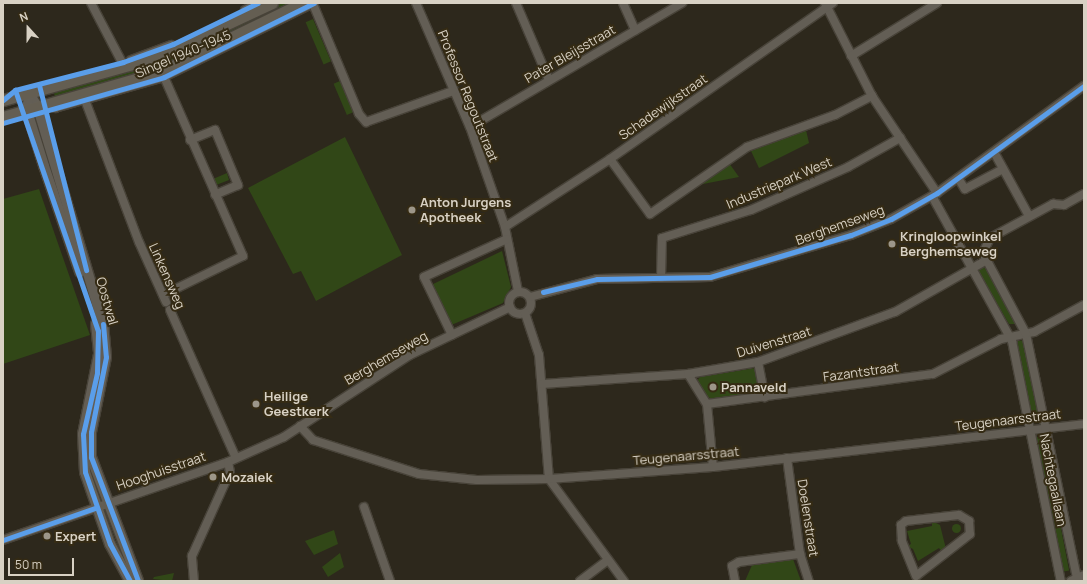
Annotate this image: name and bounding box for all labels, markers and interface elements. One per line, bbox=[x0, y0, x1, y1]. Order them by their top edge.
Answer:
north arrow bbox=[8, 8, 48, 48]
text: N bbox=[17, 8, 30, 25]
street label: Pater Bleijsstraat bbox=[522, 22, 618, 86]
street label: Singel 1940-1945 bbox=[133, 27, 233, 81]
street label: Professor Regoutstraat bbox=[434, 28, 502, 164]
street label: Schadewijkstraat bbox=[616, 71, 710, 143]
street label: Industriepark West bbox=[724, 154, 834, 212]
place label: Anton Jurgens Apotheek bbox=[420, 195, 511, 226]
street label: Berghemseweg bbox=[794, 202, 886, 248]
marker: Anton Jurgens Apotheek bbox=[407, 205, 417, 215]
place label: Kringloopwinkel Berghemseweg bbox=[900, 229, 1001, 260]
marker: Kringloopwinkel Berghemseweg bbox=[887, 239, 897, 249]
street label: Linkensweg bbox=[146, 241, 188, 311]
street label: Oostwal bbox=[93, 275, 121, 327]
street label: Duivenstraat bbox=[735, 323, 813, 361]
street label: Berghemseweg bbox=[342, 328, 430, 388]
street label: Fazantstraat bbox=[822, 359, 900, 385]
place label: Pannaveld bbox=[721, 379, 787, 395]
marker: Pannaveld bbox=[708, 382, 718, 392]
place label: Heilige Geestkerk bbox=[264, 389, 329, 420]
marker: Heilige Geestkerk bbox=[251, 399, 261, 409]
street label: Teugenaarsstraat bbox=[954, 406, 1062, 434]
street label: Nachtegaallaan bbox=[1036, 432, 1070, 528]
street label: Teugenaarsstraat bbox=[632, 444, 740, 468]
street label: Hooghuisstraat bbox=[114, 448, 208, 494]
place label: Mozaiek bbox=[221, 469, 272, 485]
marker: Mozaiek bbox=[208, 472, 218, 482]
street label: Doelenstraat bbox=[794, 478, 822, 558]
place label: Expert bbox=[55, 528, 96, 544]
marker: Expert bbox=[42, 531, 52, 541]
scale bar bbox=[10, 550, 76, 576]
text: 50 m bbox=[15, 556, 42, 573]

